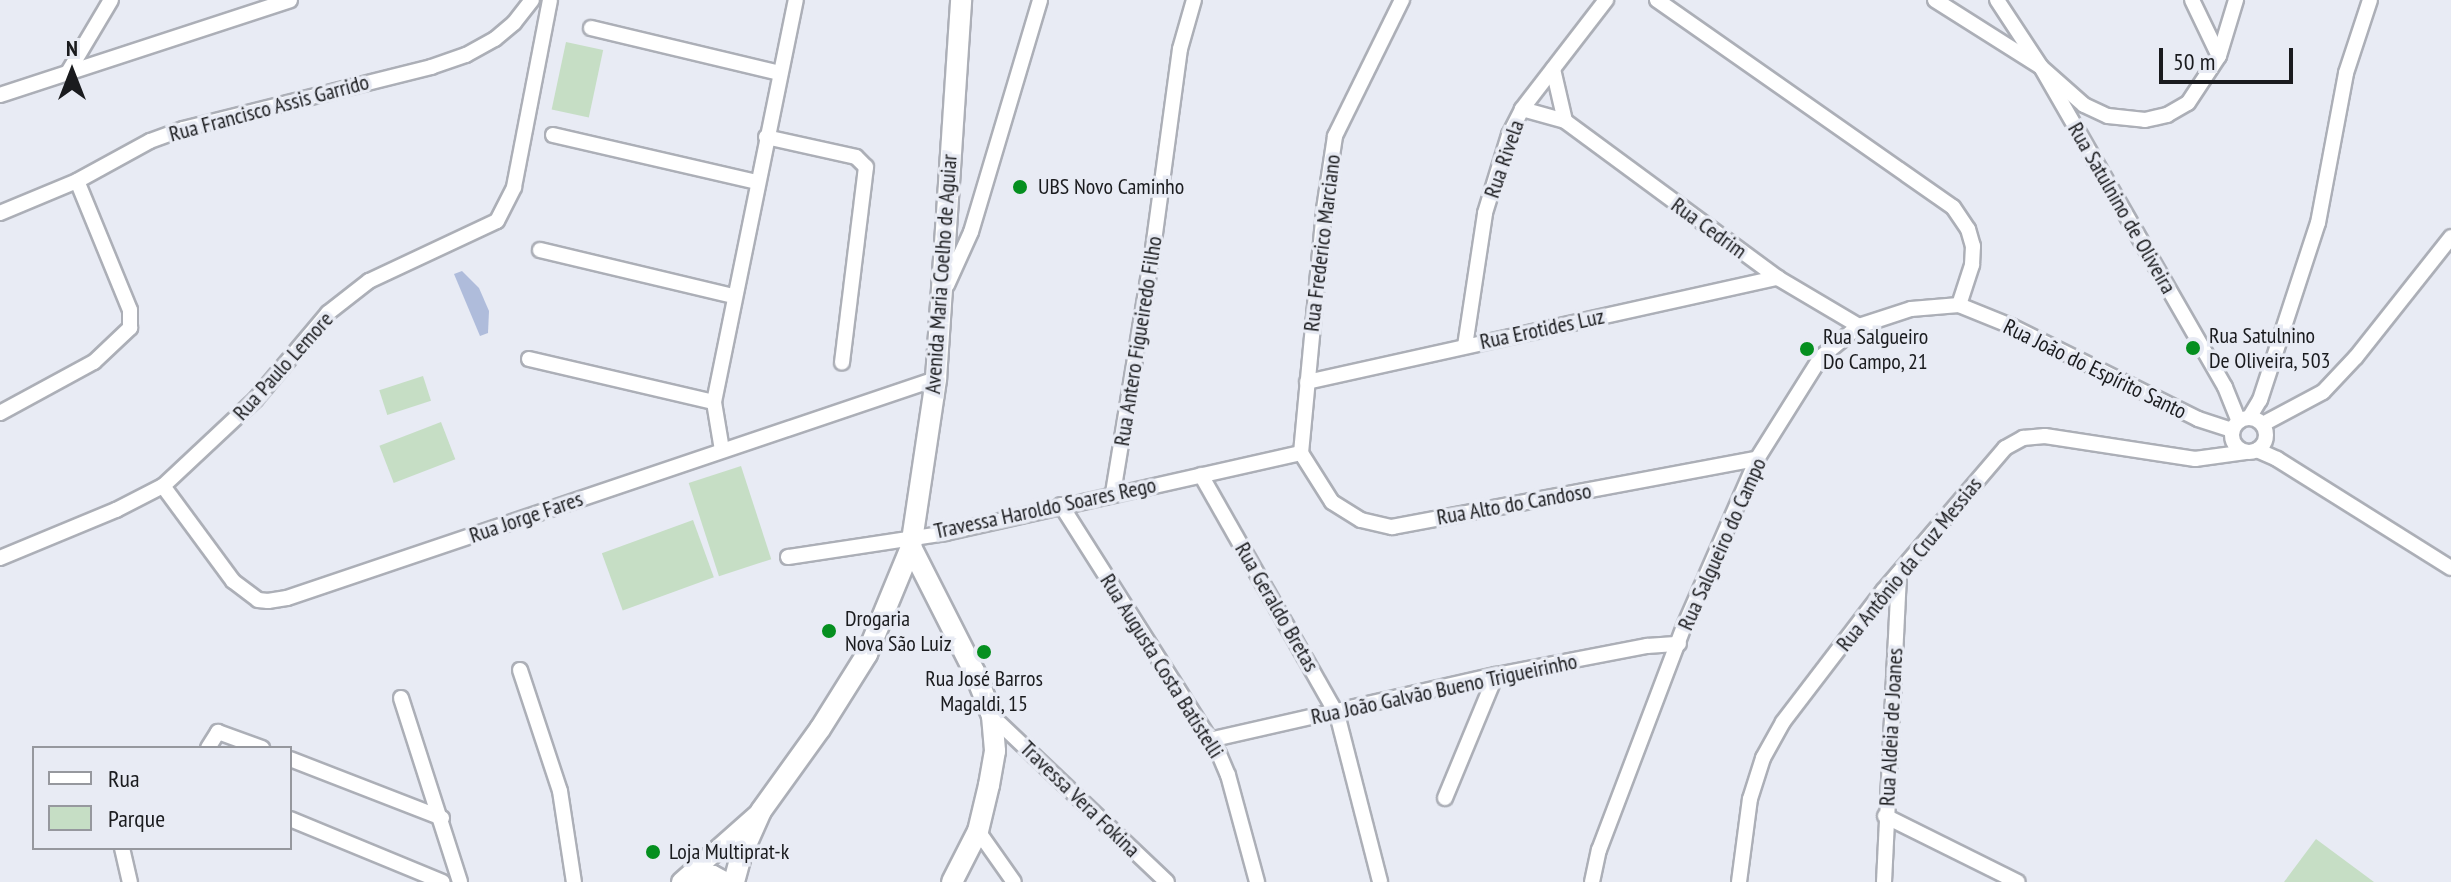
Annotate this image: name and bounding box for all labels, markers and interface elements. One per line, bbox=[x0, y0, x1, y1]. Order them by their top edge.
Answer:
north arrow bbox=[32, 32, 112, 112]
scale bar bbox=[2163, 32, 2297, 82]
text: N bbox=[66, 34, 78, 62]
text: 50 m bbox=[2173, 46, 2215, 77]
street label: Rua Francisco Assis Garrido bbox=[166, 69, 372, 147]
street label: Rua Rivela bbox=[1478, 117, 1530, 201]
street label: Rua Satulnino de Oliveira bbox=[2062, 118, 2182, 298]
street label: Avenida Maria Coelho de Aguiar bbox=[919, 153, 963, 395]
street label: Rua Frederico Marciano bbox=[1298, 153, 1346, 333]
place label: UBS Novo Caminho bbox=[1038, 174, 1184, 200]
marker: UBS Novo Caminho bbox=[1009, 176, 1031, 198]
street label: Rua Cedrim bbox=[1666, 192, 1752, 264]
street label: Rua Antero Figueiredo Filho bbox=[1108, 234, 1168, 448]
street label: Rua Erotides Luz bbox=[1477, 303, 1607, 355]
street label: Rua Paulo Lemore bbox=[227, 306, 339, 426]
street label: Rua João do Espírito Santo bbox=[1999, 313, 2191, 425]
place label: Rua Satulnino De Oliveira, 503 bbox=[2209, 322, 2332, 374]
place label: Rua Salgueiro Do Campo, 21 bbox=[1823, 323, 1929, 374]
marker: Rua Satulnino De Oliveira, 503 bbox=[2184, 339, 2202, 357]
marker: Rua Salgueiro Do Campo, 21 bbox=[1798, 340, 1816, 358]
street label: Rua Salgueiro do Campo bbox=[1672, 454, 1772, 634]
street label: Rua Antônio da Cruz Messias bbox=[1830, 471, 1988, 657]
street label: Travessa Haroldo Soares Rego bbox=[932, 472, 1158, 544]
street label: Rua Alto do Candoso bbox=[1434, 477, 1594, 531]
street label: Rua Jorge Fares bbox=[466, 485, 586, 549]
street label: Rua Geraldo Bretas bbox=[1229, 538, 1325, 676]
street label: Rua Augusta Costa Batistelli bbox=[1094, 569, 1230, 763]
place label: Drogaria Nova São Luiz bbox=[845, 605, 952, 656]
marker: Drogaria Nova São Luiz bbox=[820, 622, 838, 640]
marker: Rua José Barros Magaldi, 15 bbox=[975, 643, 993, 661]
street label: Rua Aldeia de Joanes bbox=[1874, 647, 1908, 807]
street label: Rua João Galvão Bueno Trigueirinho bbox=[1308, 648, 1580, 730]
place label: Rua José Barros Magaldi, 15 bbox=[925, 665, 1043, 716]
street label: Travessa Vera Fokina bbox=[1014, 735, 1146, 863]
legend bbox=[32, 746, 292, 850]
text: Rua bbox=[108, 763, 140, 794]
text: Parque bbox=[108, 803, 165, 834]
place label: Loja Multiprat-k bbox=[669, 839, 789, 865]
marker: Loja Multiprat-k bbox=[644, 843, 662, 861]

